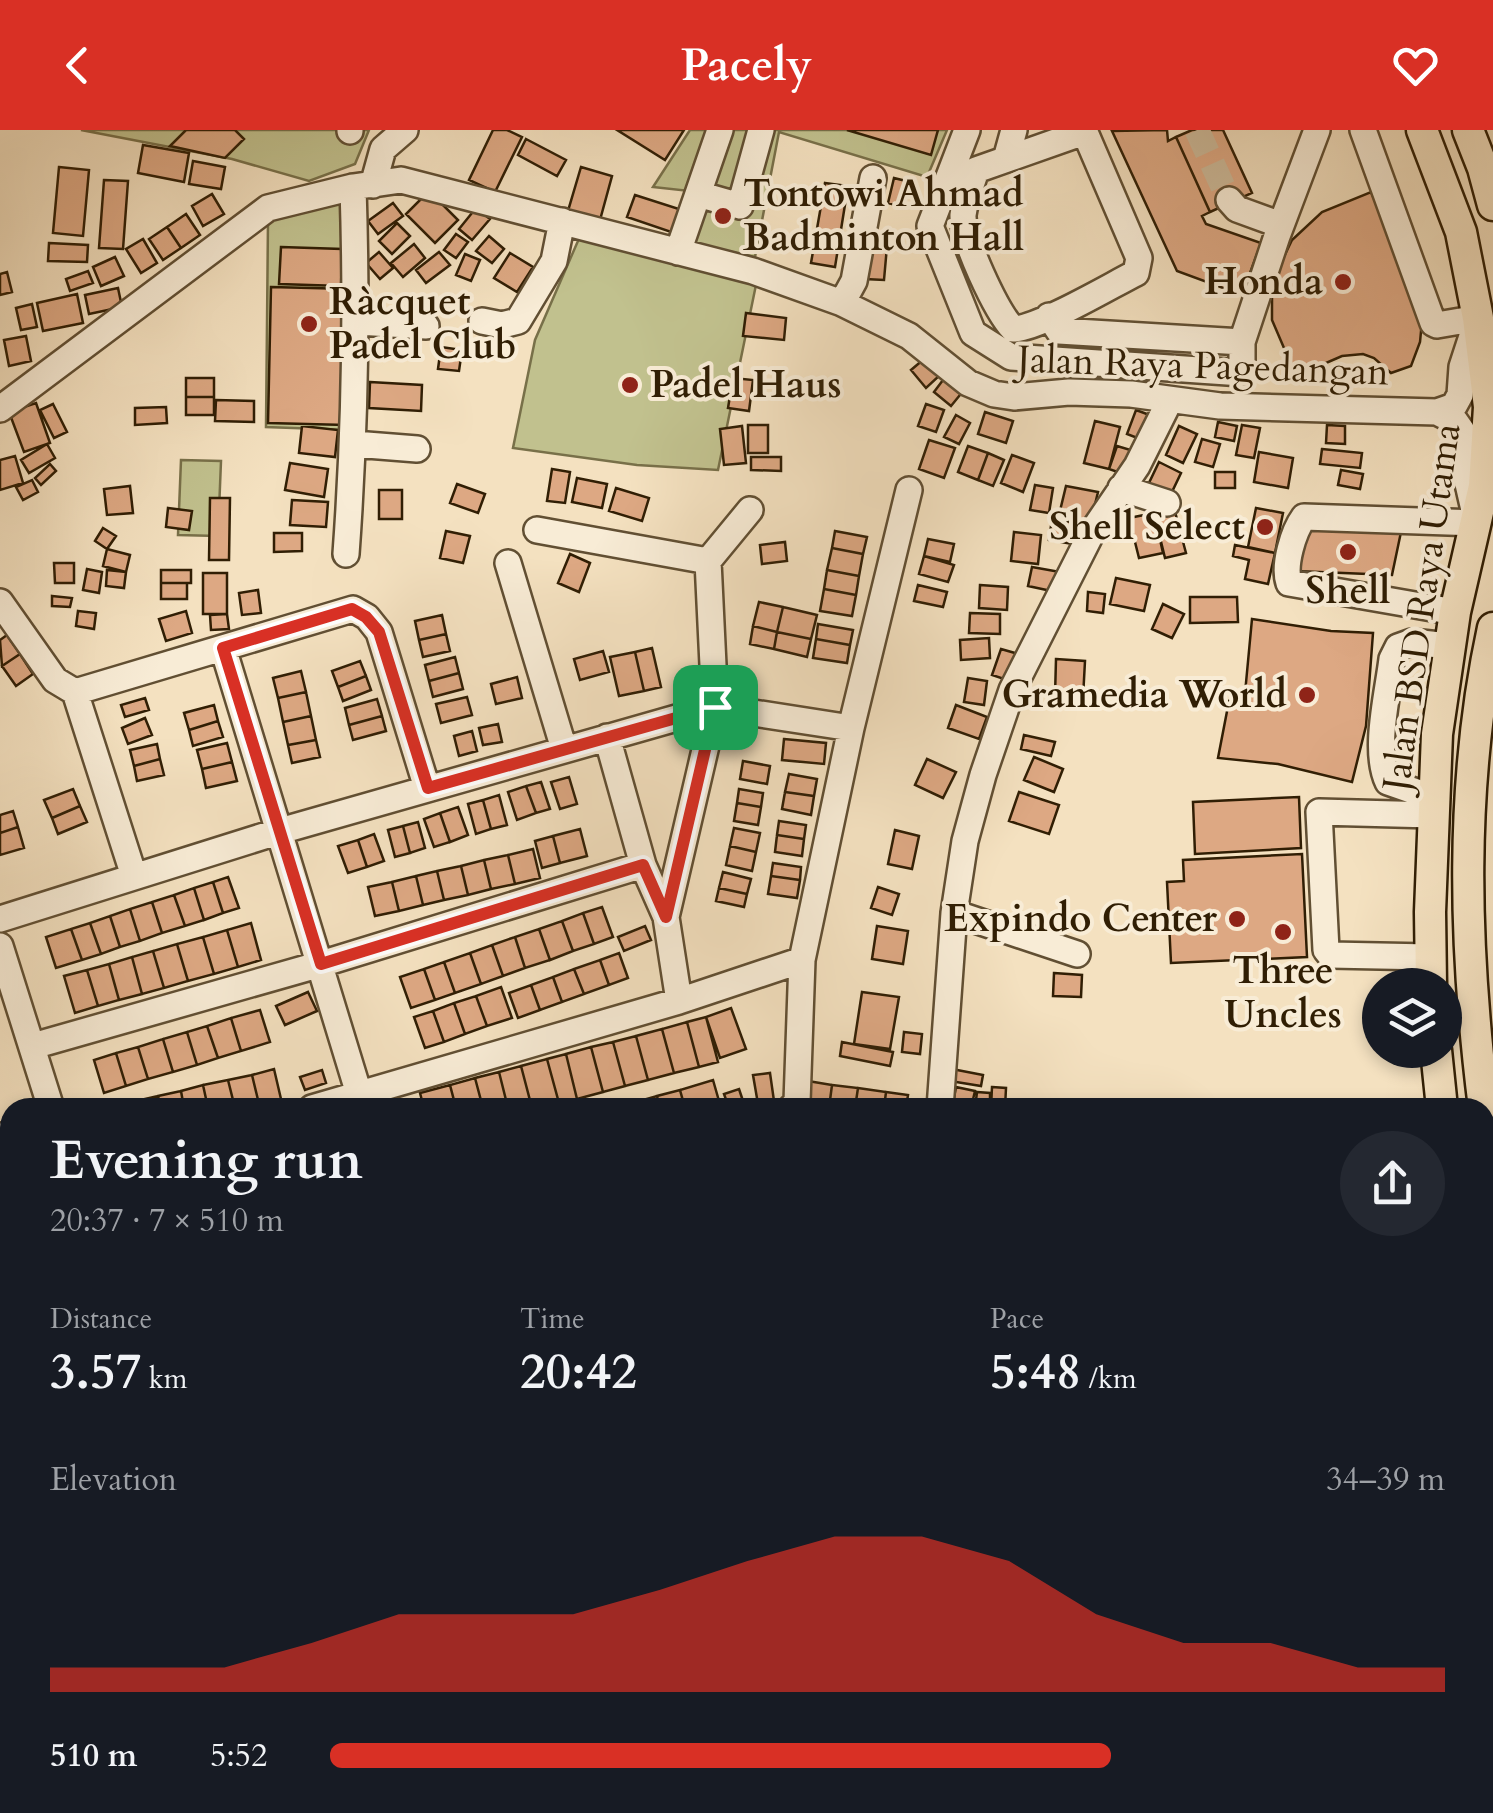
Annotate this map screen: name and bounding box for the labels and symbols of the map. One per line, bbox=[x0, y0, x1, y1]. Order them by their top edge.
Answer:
place label: Tontowi Ahmad Badminton Hall bbox=[743, 168, 1024, 264]
marker: Tontowi Ahmad Badminton Hall bbox=[712, 205, 734, 227]
place label: Honda bbox=[1204, 256, 1323, 308]
marker: Honda bbox=[1332, 271, 1354, 293]
place label: Ràcquet Padel Club bbox=[329, 276, 516, 372]
marker: Ràcquet Padel Club bbox=[298, 313, 320, 335]
street label: Jalan Raya Pagedangan bbox=[1011, 333, 1390, 398]
place label: Padel Haus bbox=[650, 359, 841, 411]
marker: Padel Haus bbox=[619, 374, 641, 396]
street label: Jalan BSD Raya Utama bbox=[1370, 420, 1474, 799]
place label: Shell Select bbox=[1049, 501, 1245, 553]
marker: Shell Select bbox=[1254, 516, 1276, 538]
marker: Shell bbox=[1337, 541, 1359, 563]
place label: Shell bbox=[1306, 565, 1390, 617]
pin bbox=[673, 665, 758, 750]
place label: Gramedia World bbox=[1001, 669, 1287, 721]
marker: Gramedia World bbox=[1296, 684, 1318, 706]
place label: Expindo Center bbox=[945, 893, 1218, 945]
marker: Expindo Center bbox=[1226, 908, 1248, 930]
marker: Three Uncles bbox=[1272, 921, 1294, 943]
place label: Three Uncles bbox=[1224, 945, 1342, 1041]

